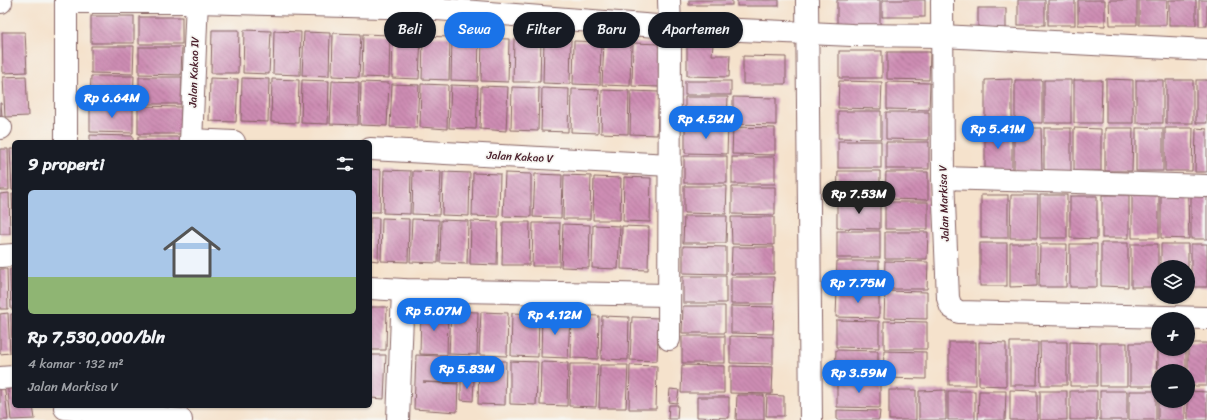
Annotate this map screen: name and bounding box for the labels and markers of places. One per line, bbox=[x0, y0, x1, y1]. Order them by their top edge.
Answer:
pin: Rp 6.64M bbox=[71, 85, 153, 119]
pin: Rp 4.52M bbox=[665, 106, 747, 140]
pin: Rp 5.41M bbox=[957, 116, 1039, 150]
pin: Rp 7.53M bbox=[818, 181, 900, 215]
pin: Rp 7.75M bbox=[817, 270, 899, 304]
pin: Rp 5.07M bbox=[393, 298, 475, 332]
pin: Rp 4.12M bbox=[514, 302, 596, 336]
pin: Rp 5.83M bbox=[426, 356, 508, 390]
pin: Rp 3.59M bbox=[818, 360, 900, 394]

